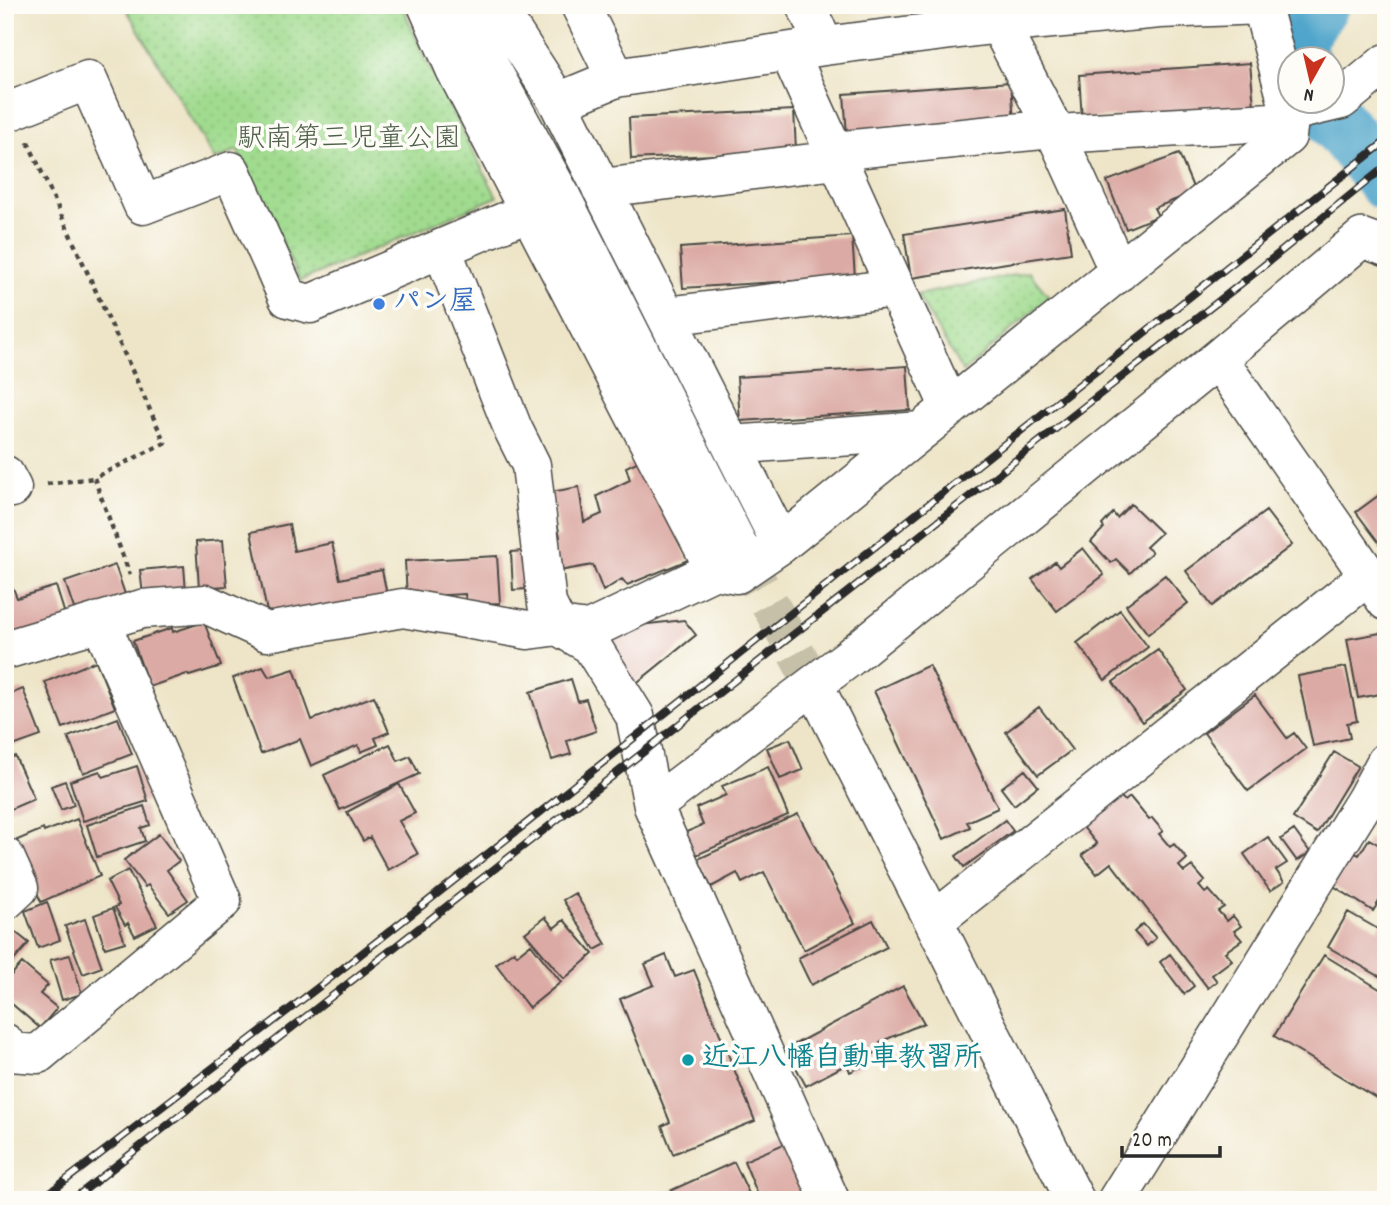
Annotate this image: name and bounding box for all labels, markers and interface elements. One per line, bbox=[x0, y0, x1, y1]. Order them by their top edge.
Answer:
north arrow bbox=[1276, 46, 1346, 116]
text: N bbox=[1303, 79, 1316, 107]
park label: 駅南第三児童公園 bbox=[237, 121, 461, 161]
place label: パン屋 bbox=[393, 284, 477, 324]
marker: パン屋 bbox=[371, 296, 387, 312]
place label: 近江八幡自動車教習所 bbox=[702, 1040, 982, 1080]
marker: 近江八幡自動車教習所 bbox=[680, 1052, 696, 1068]
scale bar bbox=[1122, 1114, 1220, 1158]
text: 20 m bbox=[1132, 1127, 1172, 1157]

